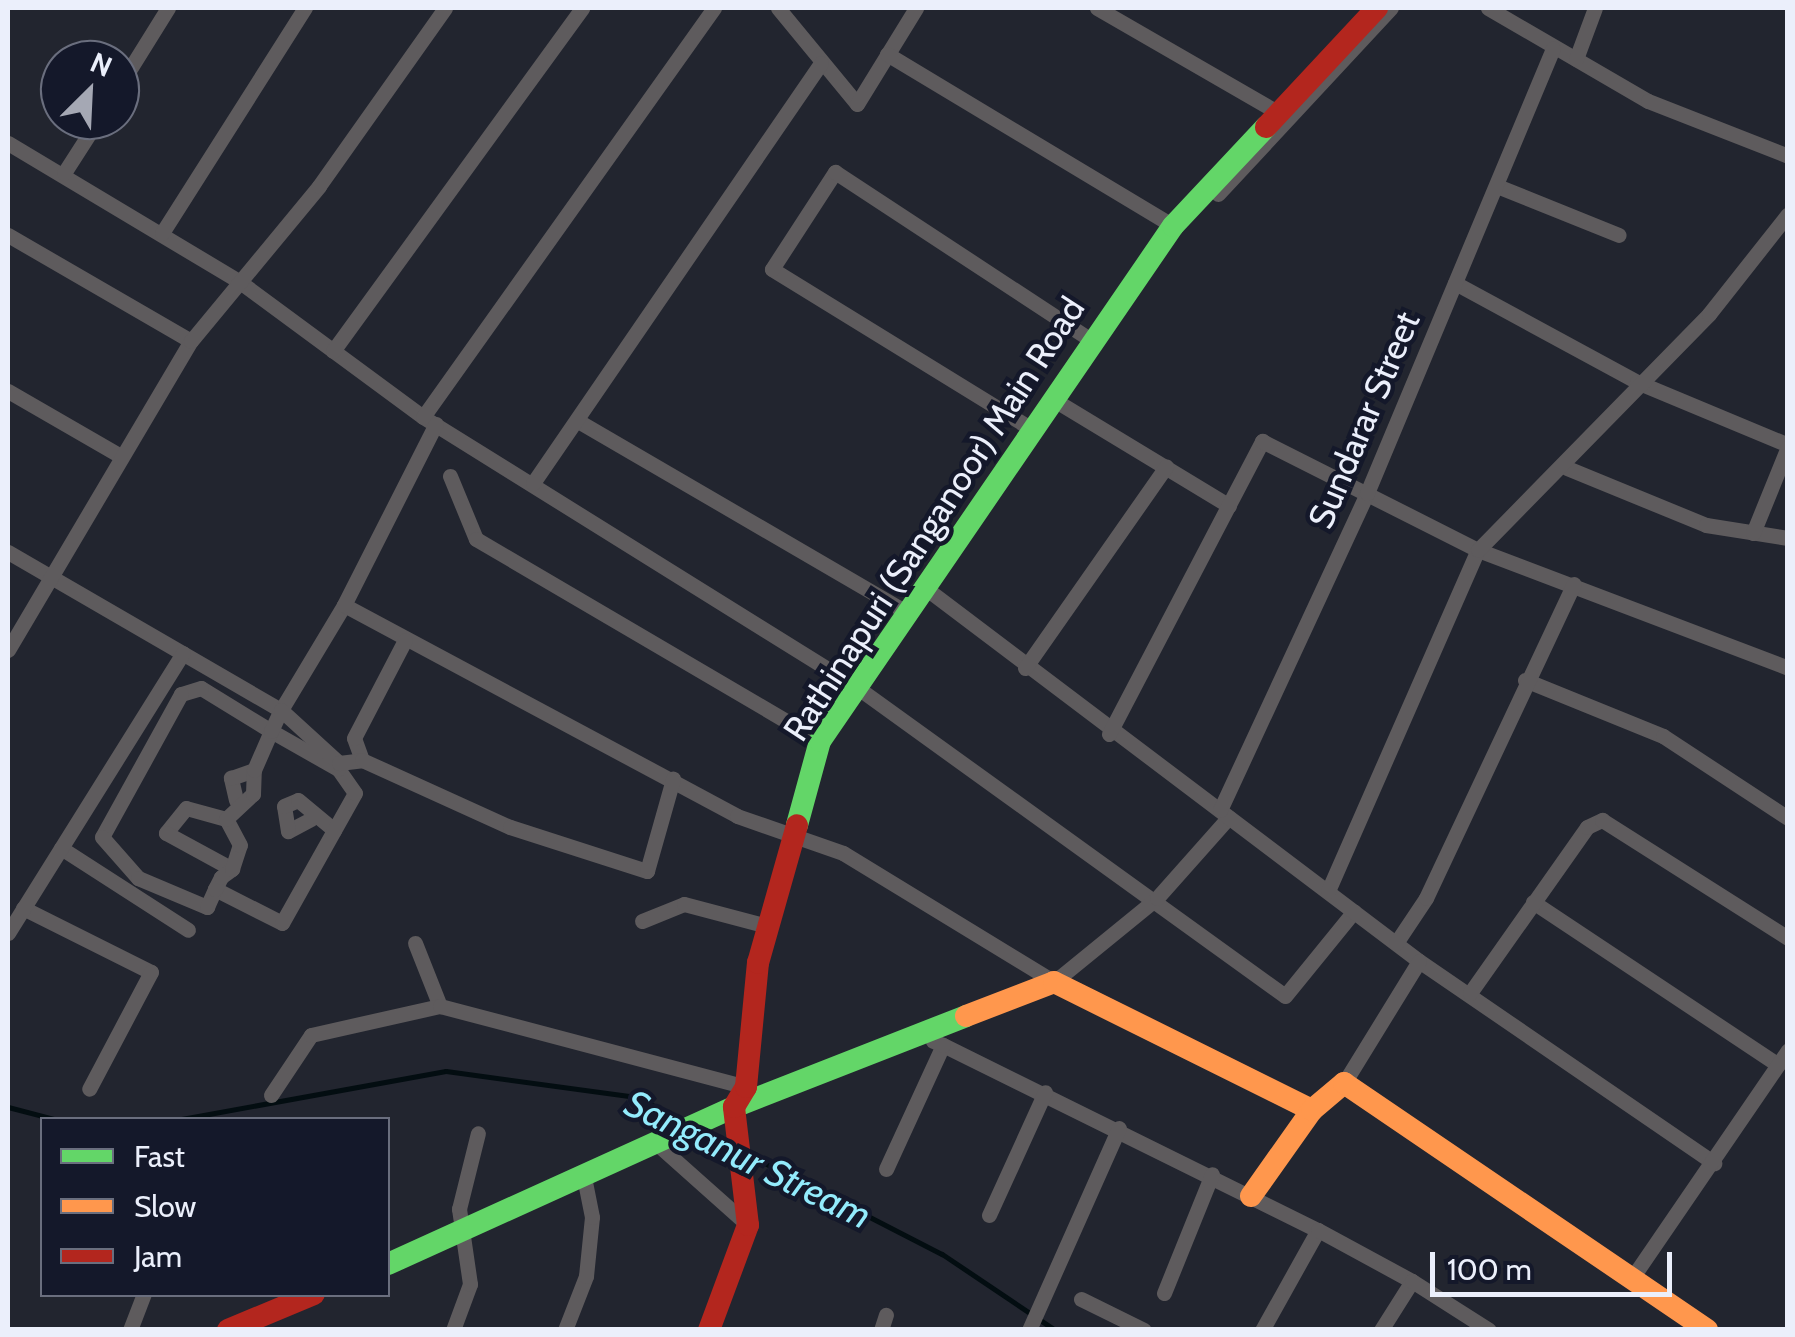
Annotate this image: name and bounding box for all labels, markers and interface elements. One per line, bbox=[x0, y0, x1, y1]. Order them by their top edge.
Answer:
north arrow bbox=[40, 40, 140, 140]
text: N bbox=[85, 45, 117, 84]
street label: Rathinapuri (Sanganoor) Main Road bbox=[775, 289, 1093, 749]
street label: Sundarar Street bbox=[1300, 306, 1428, 534]
water label: Sanganur Stream bbox=[618, 1080, 878, 1238]
legend bbox=[40, 1117, 390, 1297]
text: Fast bbox=[134, 1138, 185, 1175]
text: Slow bbox=[134, 1188, 196, 1225]
scale bar bbox=[1435, 1232, 1678, 1294]
text: Jam bbox=[134, 1238, 182, 1275]
text: 100 m bbox=[1447, 1251, 1532, 1288]

